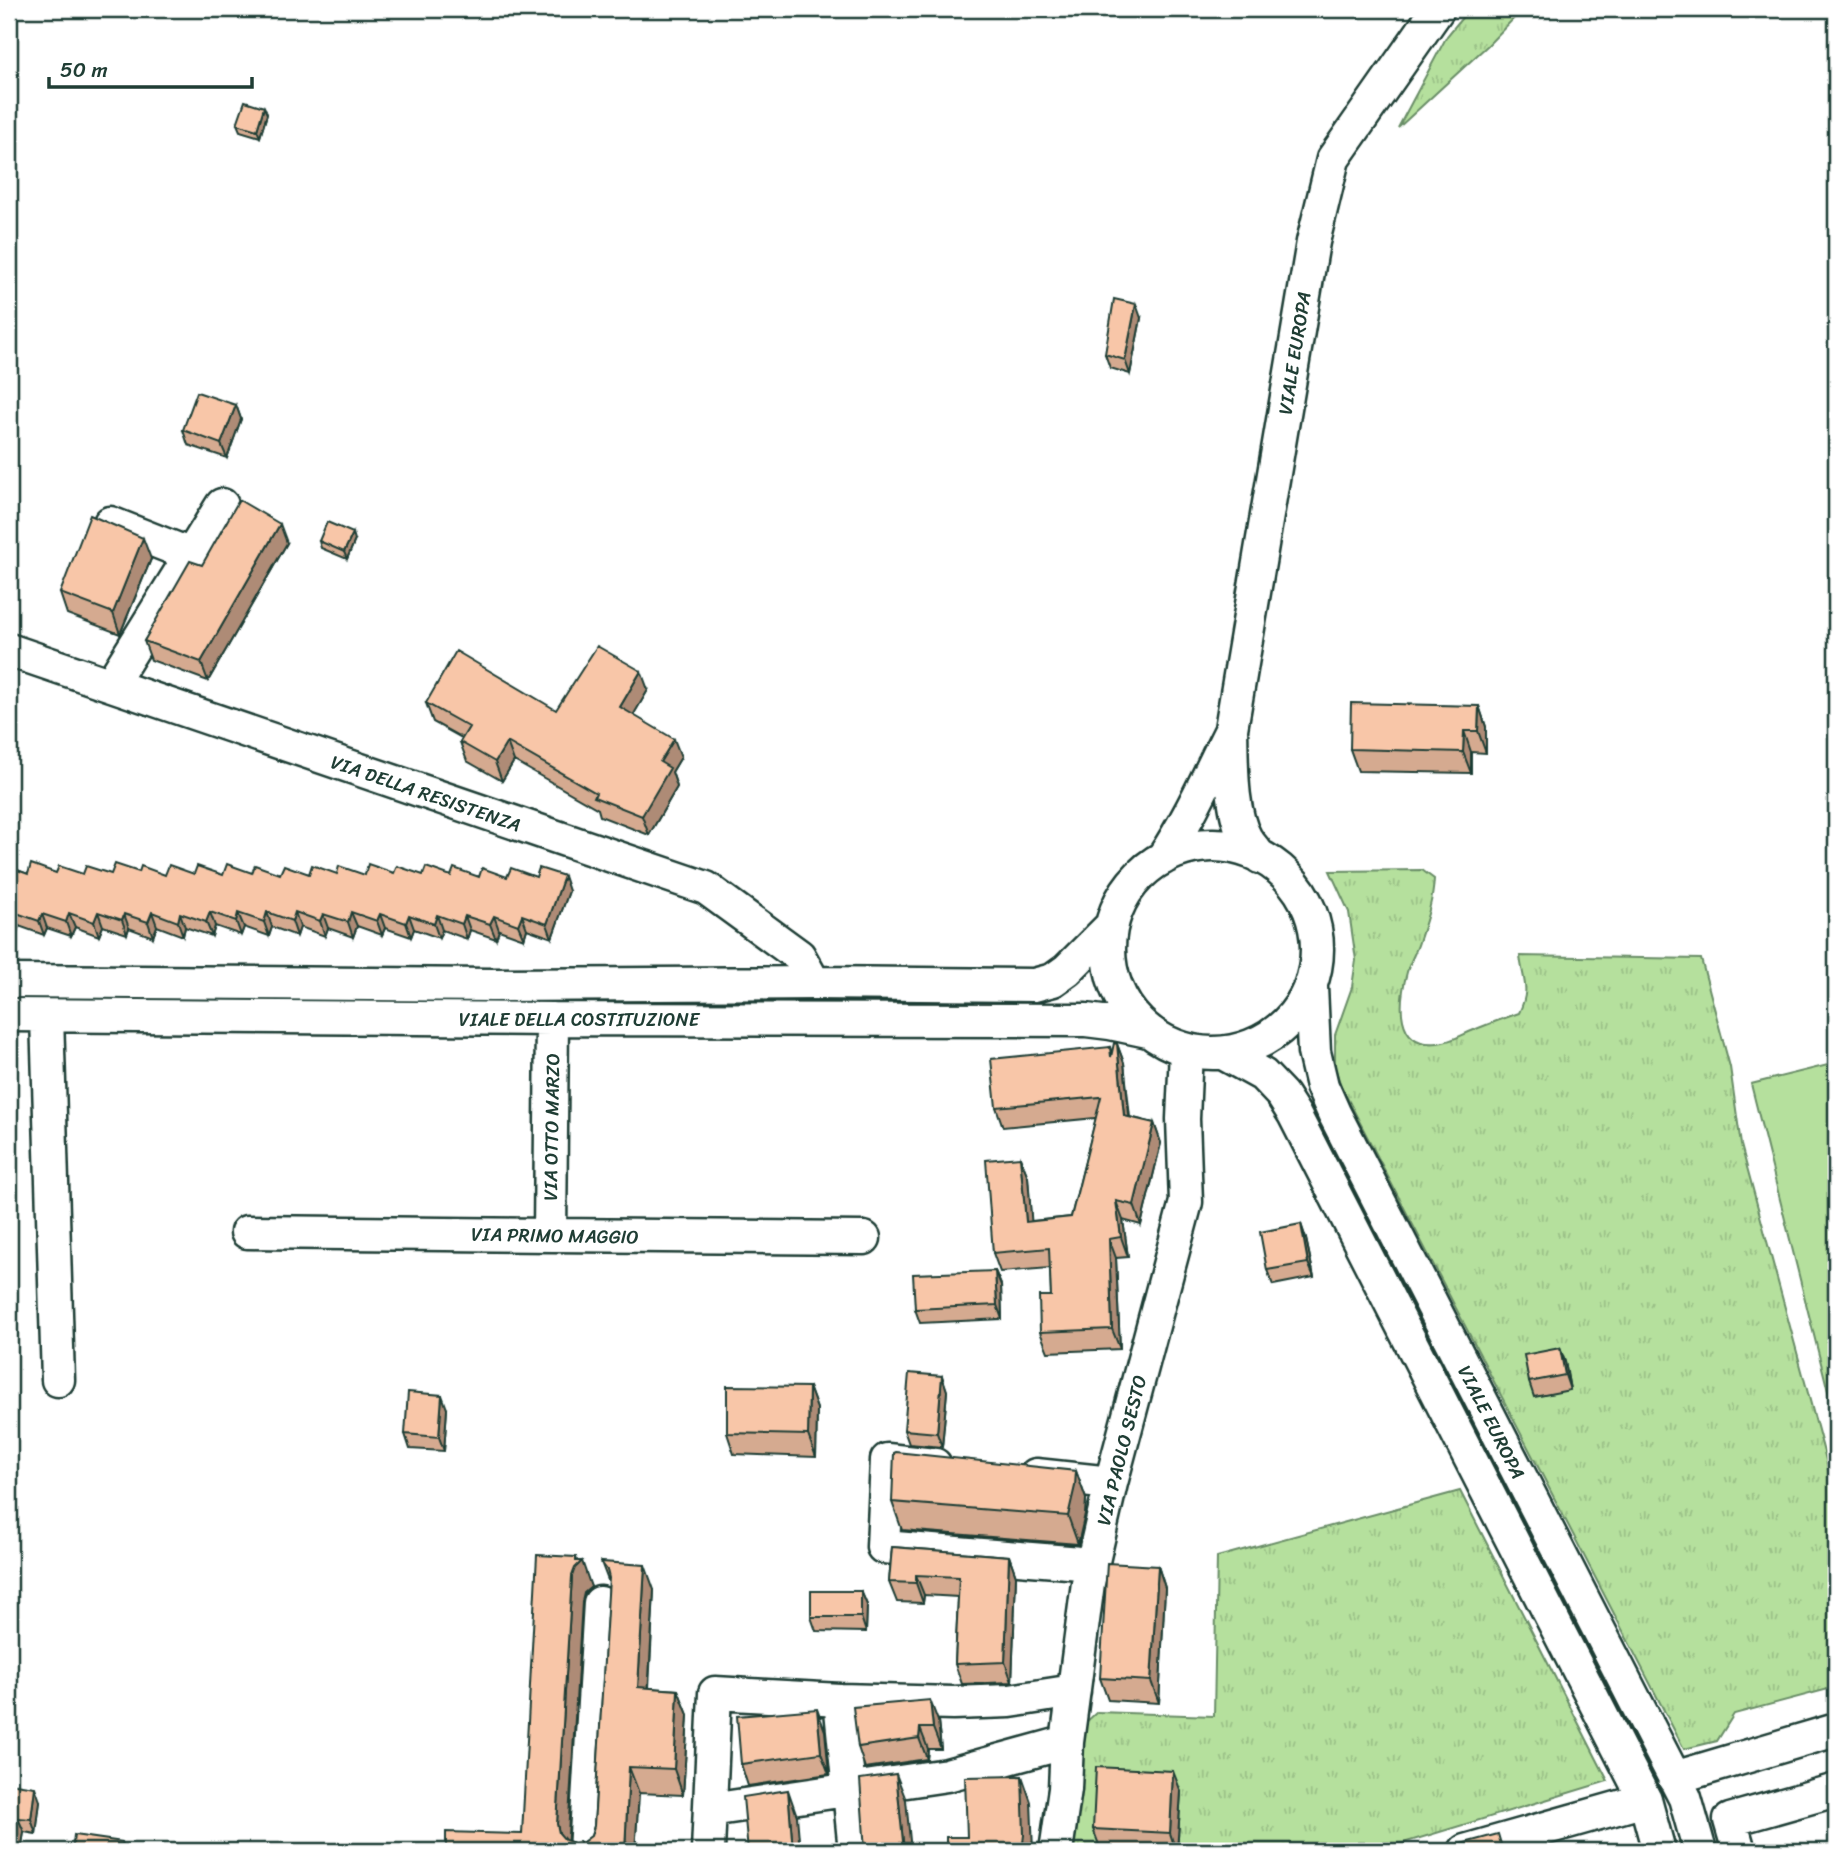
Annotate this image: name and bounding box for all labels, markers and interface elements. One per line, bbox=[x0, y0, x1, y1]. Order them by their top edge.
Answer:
scale bar bbox=[49, 46, 252, 90]
text: 50 m bbox=[60, 51, 108, 89]
street label: VIALE EUROPA bbox=[1268, 289, 1321, 417]
street label: VIA DELLA RESISTENZA bbox=[326, 745, 526, 842]
street label: VIALE DELLA COSTITUZIONE bbox=[459, 1003, 701, 1036]
street label: VIA OTTO MARZO bbox=[534, 1053, 569, 1201]
street label: VIA PRIMO MAGGIO bbox=[471, 1218, 639, 1253]
street label: VIALE EUROPA bbox=[1449, 1359, 1534, 1485]
street label: VIA PAOLO SESTO bbox=[1087, 1371, 1156, 1529]

